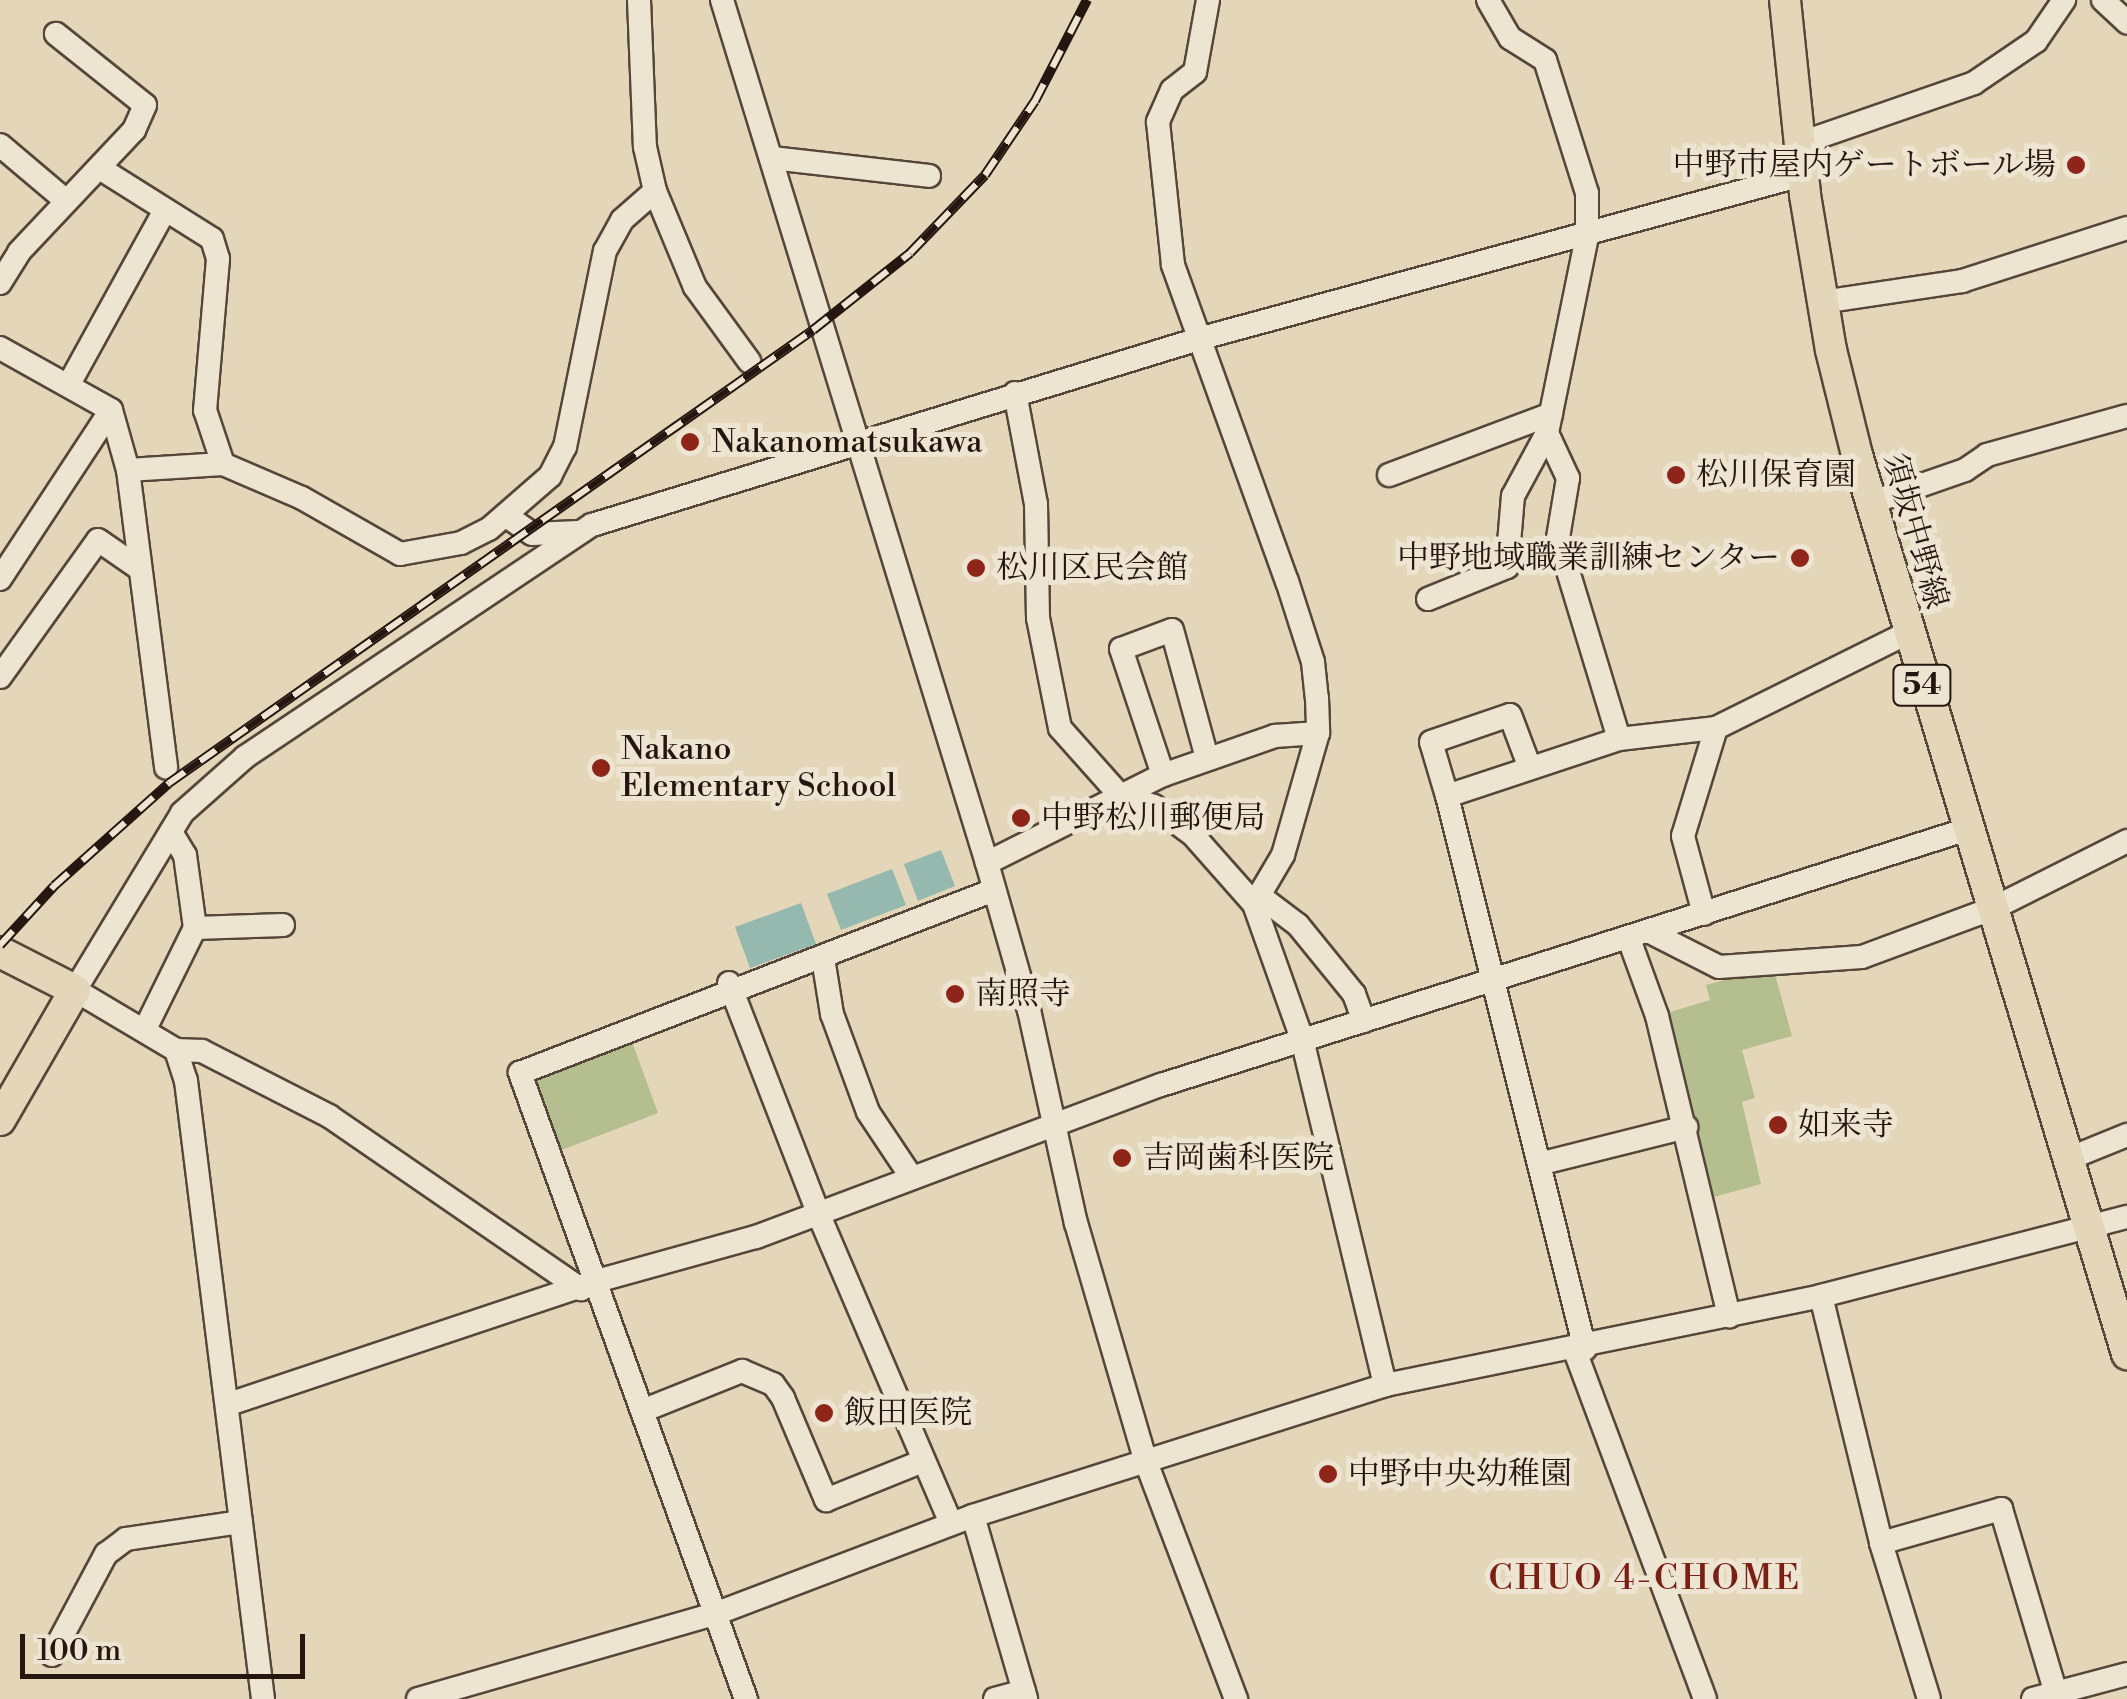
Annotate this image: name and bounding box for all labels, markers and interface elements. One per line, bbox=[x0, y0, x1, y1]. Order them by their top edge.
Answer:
place label: 中野市屋内ゲートボール場 bbox=[1672, 146, 2056, 184]
marker: 中野市屋内ゲートボール場 bbox=[2065, 154, 2087, 176]
place label: Nakanomatsukawa bbox=[712, 423, 982, 461]
marker: Nakanomatsukawa bbox=[677, 429, 703, 455]
street label: 須坂中野線 bbox=[1874, 449, 1956, 613]
place label: 松川保育園 bbox=[1696, 456, 1856, 494]
marker: 松川保育園 bbox=[1665, 464, 1687, 486]
place label: 中野地域職業訓練センター bbox=[1396, 539, 1780, 577]
marker: 中野地域職業訓練センター bbox=[1789, 547, 1811, 569]
place label: 松川区民会館 bbox=[996, 549, 1188, 587]
marker: 松川区民会館 bbox=[965, 557, 987, 579]
road number: 54 bbox=[1892, 660, 1952, 710]
place label: Nakano Elementary School bbox=[621, 731, 896, 806]
marker: Nakano Elementary School bbox=[590, 757, 612, 779]
place label: 中野松川郵便局 bbox=[1041, 799, 1265, 837]
marker: 中野松川郵便局 bbox=[1010, 807, 1032, 829]
place label: 南照寺 bbox=[975, 975, 1071, 1013]
marker: 南照寺 bbox=[944, 983, 966, 1005]
place label: 如来寺 bbox=[1798, 1106, 1894, 1144]
marker: 如来寺 bbox=[1767, 1114, 1789, 1136]
place label: 吉岡歯科医院 bbox=[1142, 1139, 1334, 1177]
marker: 吉岡歯科医院 bbox=[1111, 1147, 1133, 1169]
place label: 飯田医院 bbox=[844, 1394, 972, 1432]
marker: 飯田医院 bbox=[813, 1402, 835, 1424]
place label: 中野中央幼稚園 bbox=[1348, 1455, 1572, 1493]
marker: 中野中央幼稚園 bbox=[1317, 1463, 1339, 1485]
district label: CHUO 4-CHOME bbox=[1488, 1558, 1802, 1600]
scale bar bbox=[25, 1614, 310, 1676]
text: 100 m bbox=[37, 1632, 121, 1670]

